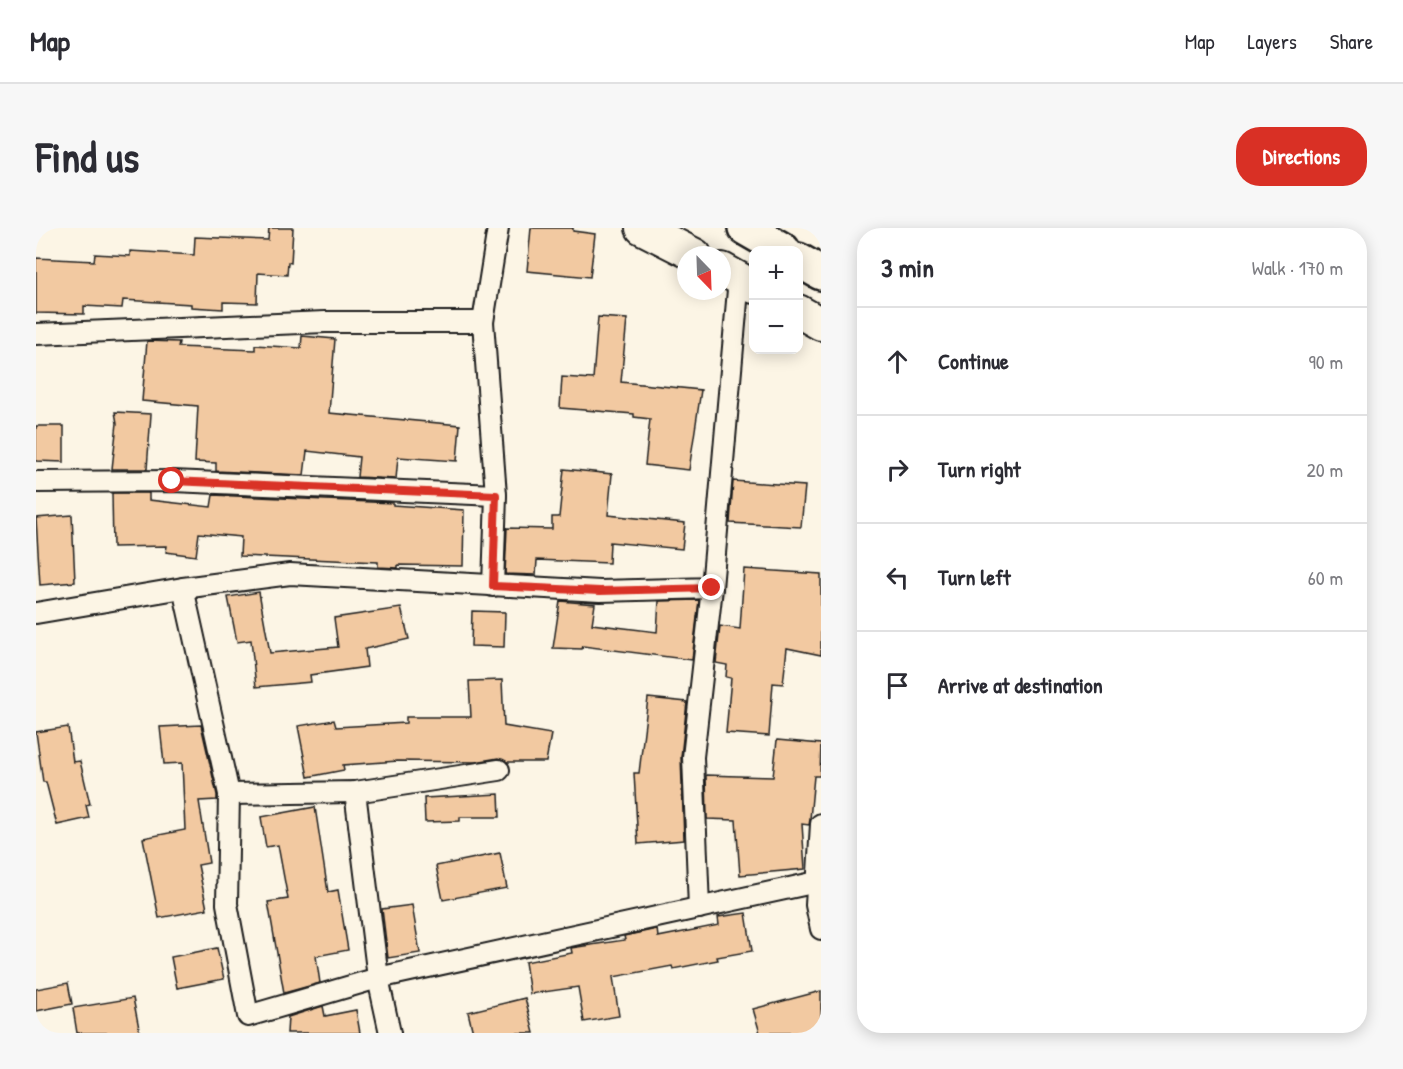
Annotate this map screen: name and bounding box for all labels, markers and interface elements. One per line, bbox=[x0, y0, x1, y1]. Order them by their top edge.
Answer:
text: Map bbox=[30, 22, 70, 60]
text: Map bbox=[1185, 27, 1214, 56]
text: Layers bbox=[1247, 27, 1297, 56]
text: Share bbox=[1330, 27, 1373, 56]
button: Directions bbox=[1236, 127, 1367, 186]
text: Find us bbox=[36, 128, 139, 185]
north arrow bbox=[677, 246, 731, 300]
map controls bbox=[749, 246, 803, 354]
button: + bbox=[749, 246, 803, 300]
text: 3 min bbox=[881, 250, 934, 285]
text: Walk · 170 m bbox=[1252, 254, 1343, 281]
button: − bbox=[749, 300, 803, 354]
icon: ahead bbox=[881, 345, 914, 378]
text: Continue bbox=[938, 346, 1009, 376]
text: 90 m bbox=[1309, 348, 1343, 375]
icon: right bbox=[881, 453, 914, 486]
text: Turn right bbox=[938, 454, 1021, 484]
text: 20 m bbox=[1306, 456, 1343, 483]
route start bbox=[158, 467, 184, 493]
icon: left bbox=[881, 561, 914, 594]
text: Turn left bbox=[938, 562, 1011, 592]
text: 60 m bbox=[1308, 564, 1343, 591]
route end bbox=[698, 574, 724, 600]
icon: arrive bbox=[881, 669, 914, 702]
text: Arrive at destination bbox=[938, 670, 1103, 700]

